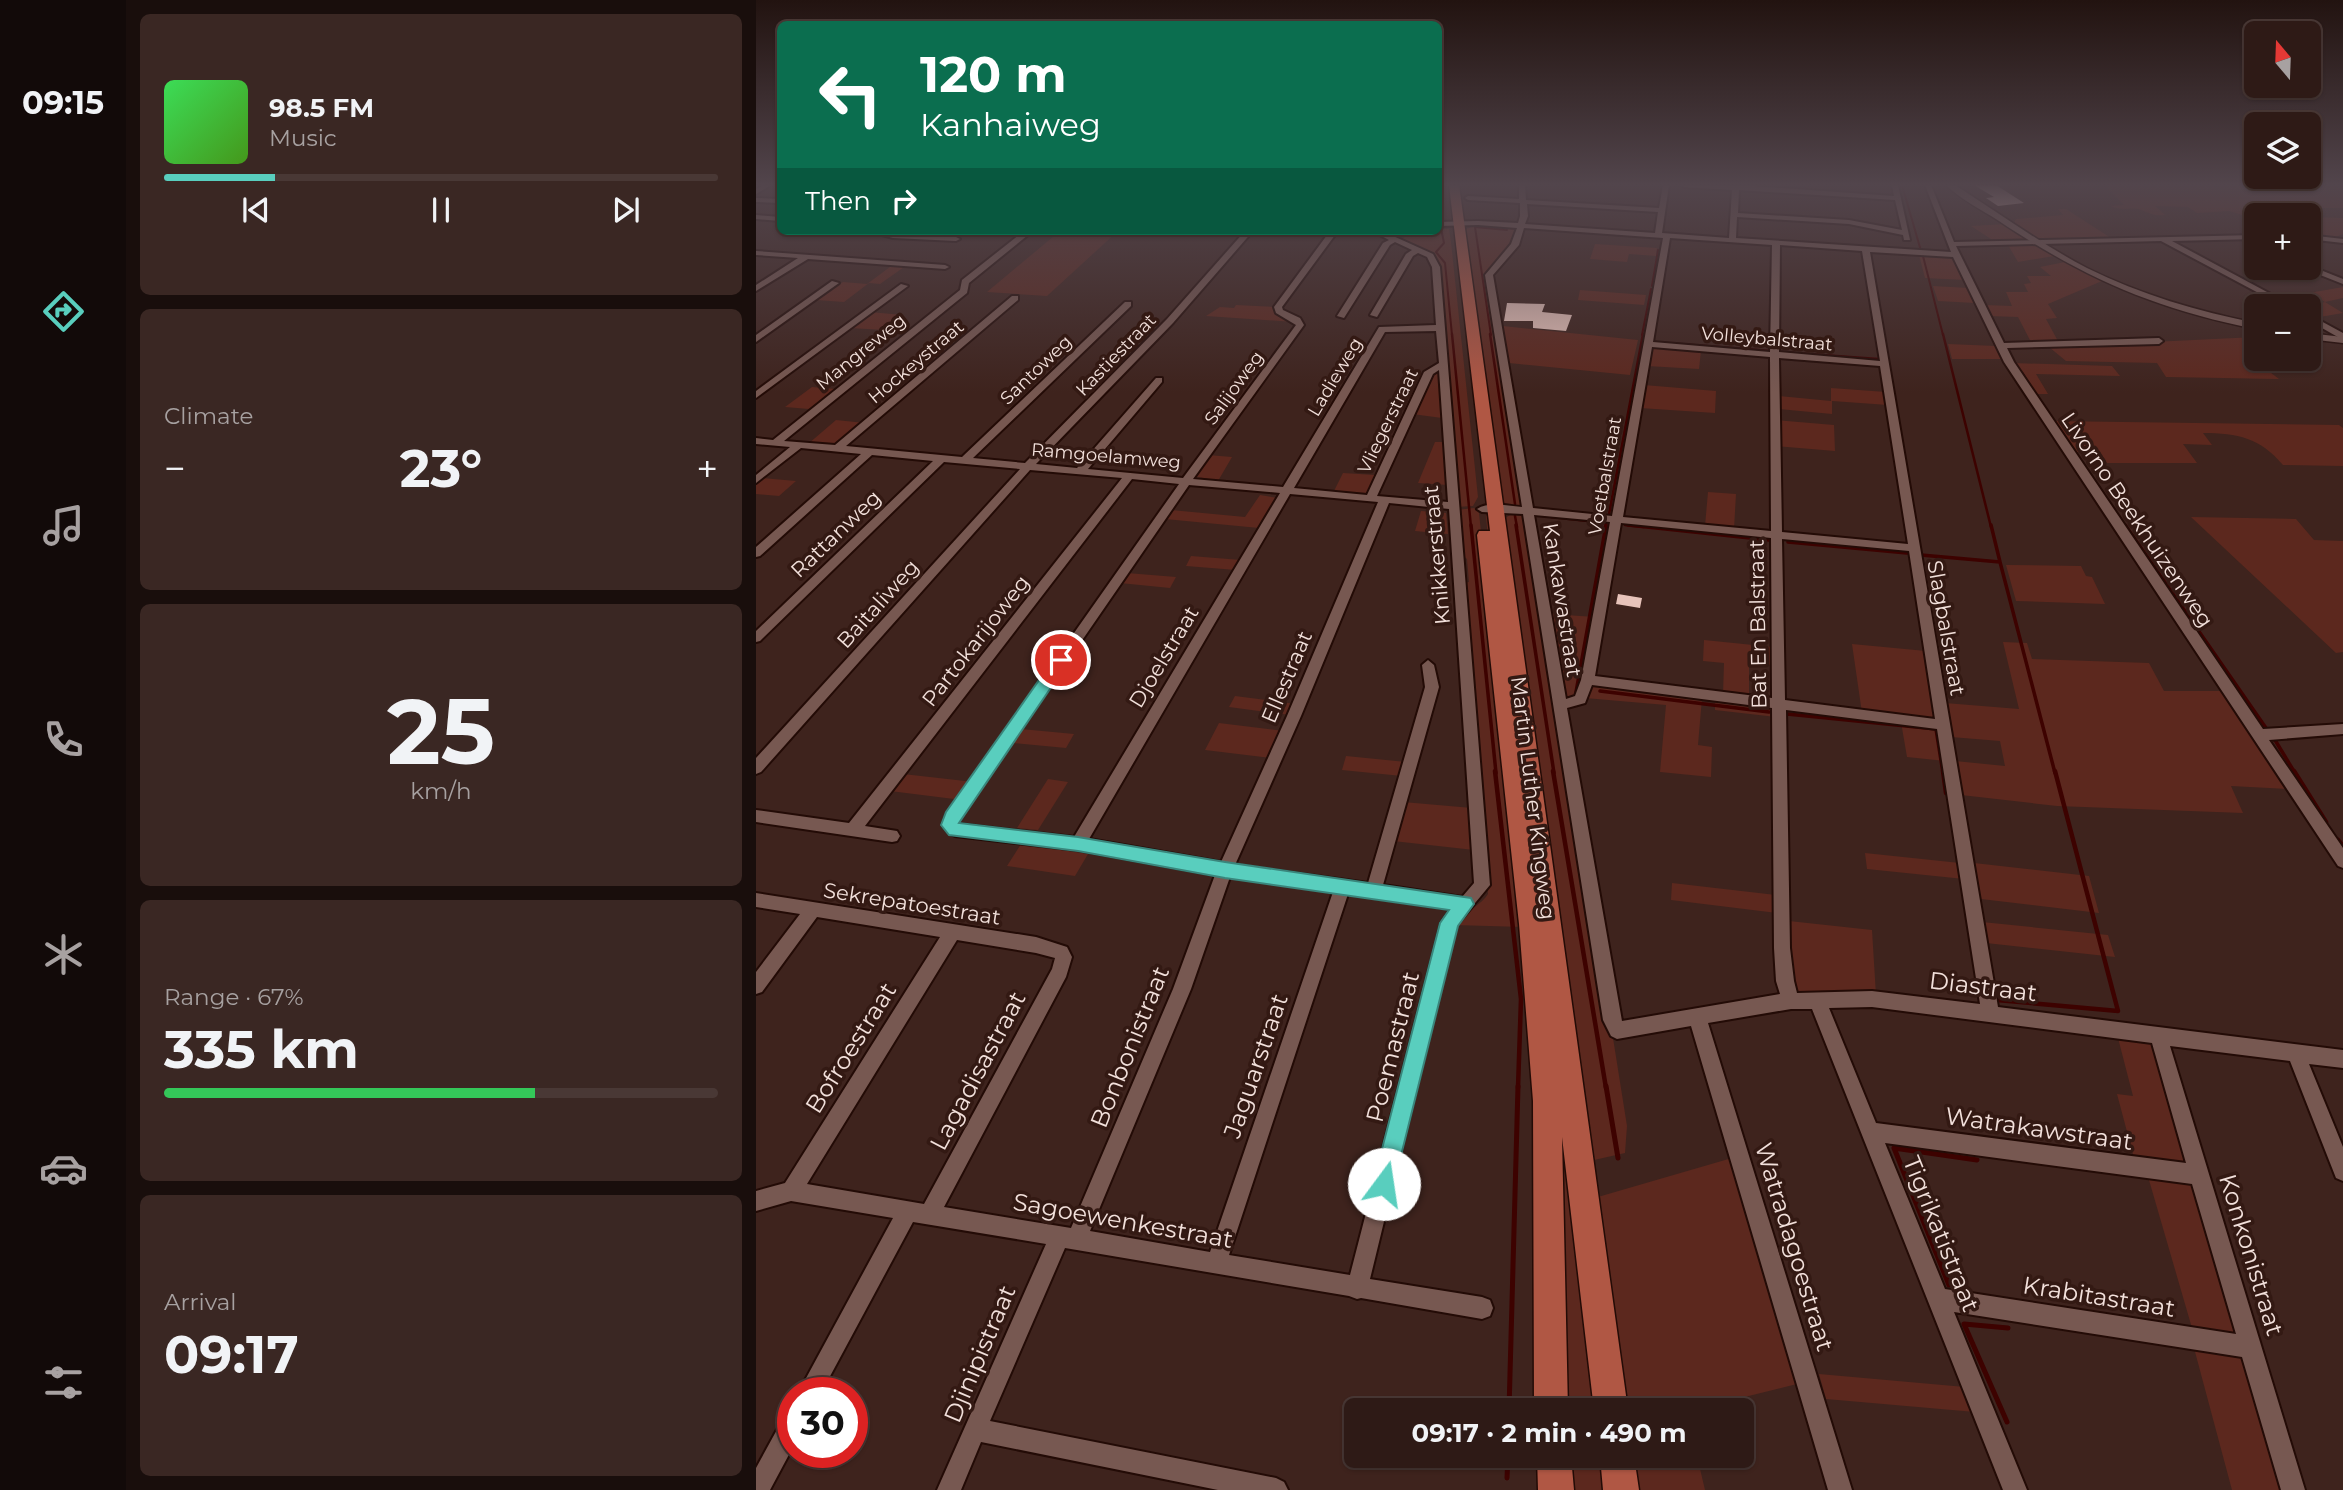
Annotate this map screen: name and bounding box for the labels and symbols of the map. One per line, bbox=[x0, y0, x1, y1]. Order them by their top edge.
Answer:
north arrow bbox=[2244, 21, 2320, 98]
street label: Mangreweg bbox=[812, 309, 910, 395]
street label: Kastiestraat bbox=[1071, 309, 1161, 401]
street label: Hockeystraat bbox=[864, 316, 968, 408]
street label: Volleybalstraat bbox=[1700, 322, 1834, 356]
street label: Santoweg bbox=[996, 331, 1076, 409]
street label: Ladieweg bbox=[1303, 334, 1367, 420]
street label: Salijoweg bbox=[1200, 347, 1268, 429]
street label: Vliegerstraat bbox=[1353, 365, 1423, 477]
street label: Livorno Beekhuizenweg bbox=[2056, 408, 2219, 632]
street label: Voetbalstraat bbox=[1584, 415, 1626, 537]
street label: Ramgoelamweg bbox=[1030, 438, 1182, 474]
street label: Knikkerstraat bbox=[1418, 484, 1455, 626]
street label: Rattanweg bbox=[785, 485, 886, 583]
street label: Kankawastraat bbox=[1538, 521, 1587, 679]
street label: Bat En Balstraat bbox=[1744, 539, 1771, 709]
street label: Baitaliweg bbox=[831, 554, 924, 653]
street label: Slagbalstraat bbox=[1922, 558, 1971, 698]
street label: Partokarijoweg bbox=[917, 570, 1035, 711]
street label: Djoelstraat bbox=[1123, 601, 1204, 712]
street label: Ellestraat bbox=[1256, 627, 1317, 727]
pin bbox=[1031, 630, 1091, 690]
street label: Martin Luther Kingweg bbox=[1506, 675, 1561, 921]
street label: Sekrepatoestraat bbox=[822, 877, 1002, 930]
street label: Bonbonistraat bbox=[1084, 962, 1175, 1132]
street label: Diastraat bbox=[1927, 965, 2039, 1008]
street label: Poemastraat bbox=[1360, 968, 1425, 1125]
street label: Bofroestraat bbox=[799, 977, 902, 1118]
street label: Lagadisastraat bbox=[924, 986, 1032, 1155]
street label: Jaguarstraat bbox=[1217, 990, 1294, 1143]
street label: Watrakawstraat bbox=[1943, 1101, 2135, 1156]
street label: Watradagoestraat bbox=[1749, 1139, 1840, 1355]
position arrow bbox=[1347, 1147, 1421, 1221]
street label: Tigrikatistraat bbox=[1897, 1152, 1986, 1316]
street label: Konkonistraat bbox=[2213, 1171, 2290, 1339]
street label: Sagoewenkestraat bbox=[1011, 1187, 1235, 1254]
street label: Krabitastraat bbox=[2021, 1270, 2178, 1323]
street label: Djinipistraat bbox=[938, 1281, 1022, 1427]
speed limit sign: 30 bbox=[777, 1377, 868, 1468]

